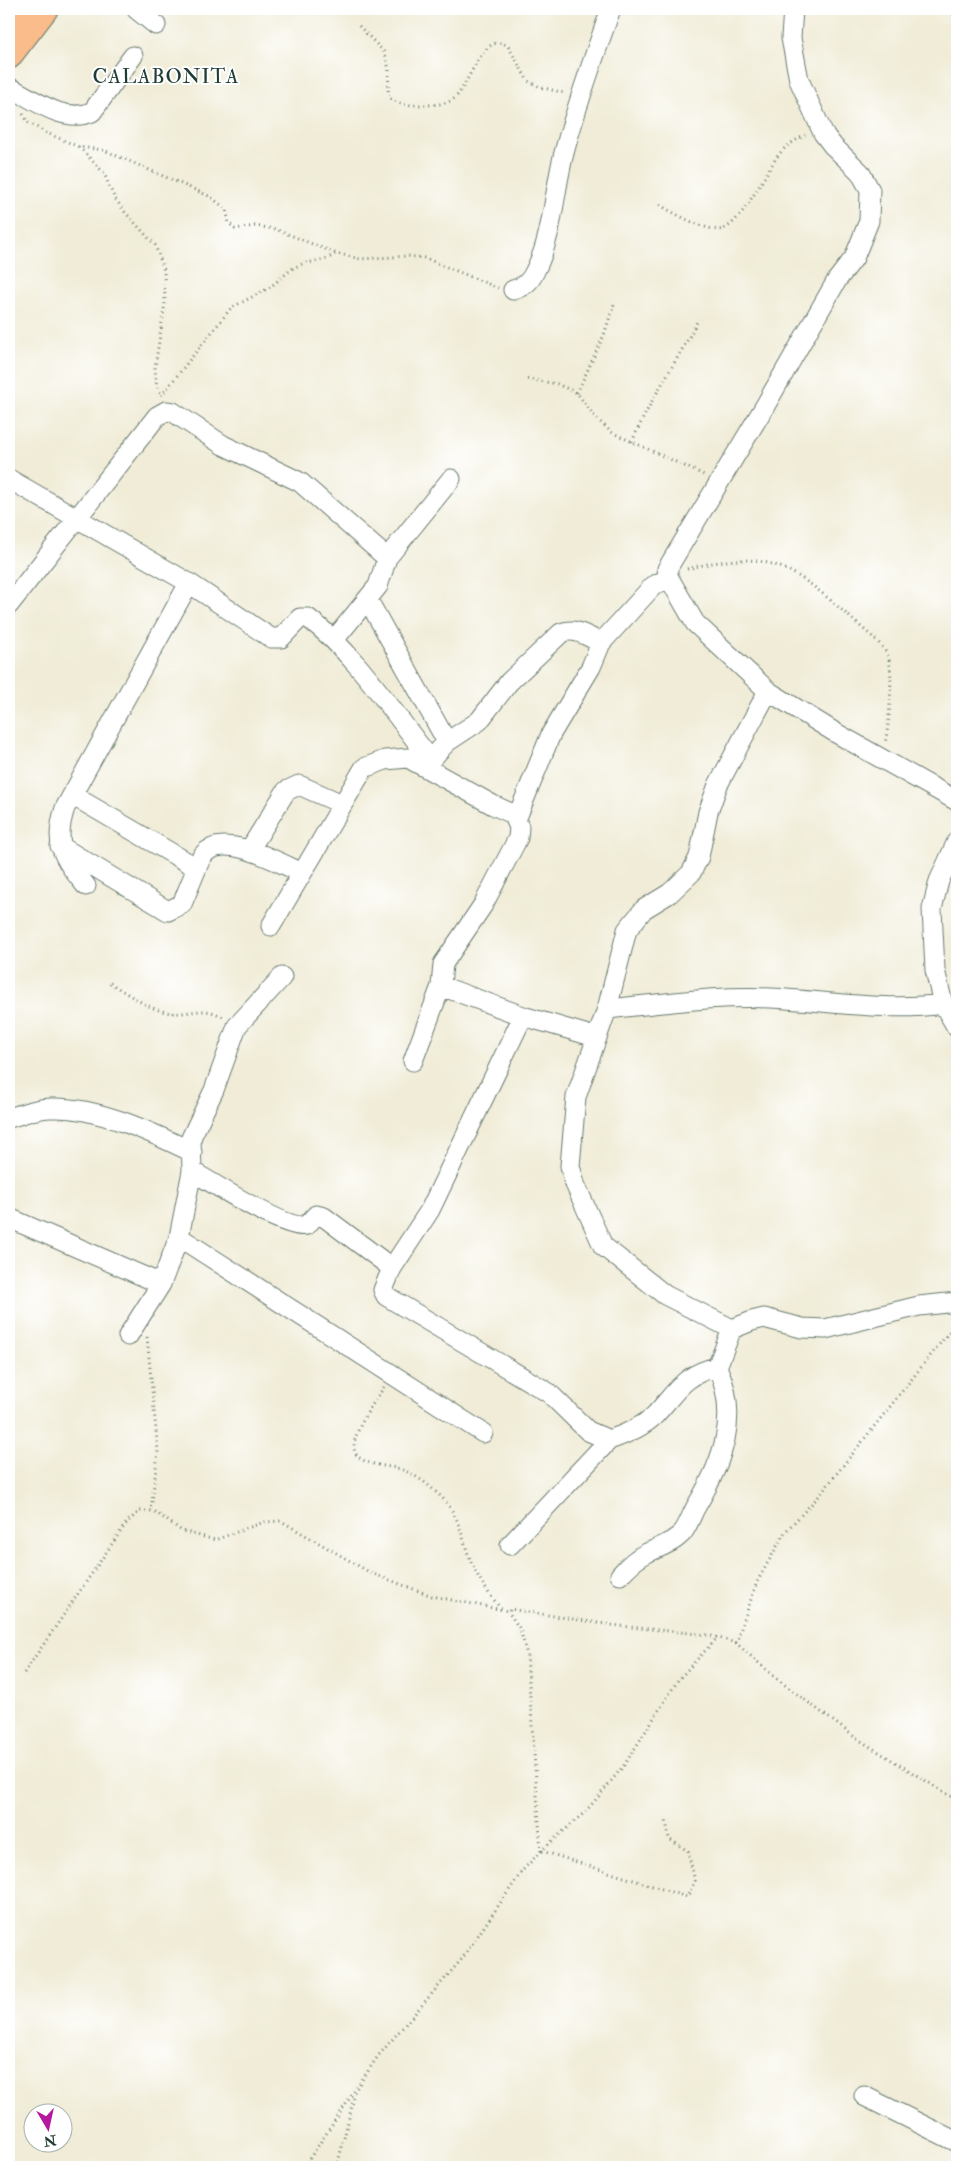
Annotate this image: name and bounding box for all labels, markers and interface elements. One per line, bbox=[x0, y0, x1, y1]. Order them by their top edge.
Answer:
district label: CALABONITA bbox=[93, 64, 239, 89]
north arrow bbox=[22, 2104, 72, 2154]
text: N bbox=[42, 2131, 58, 2150]

